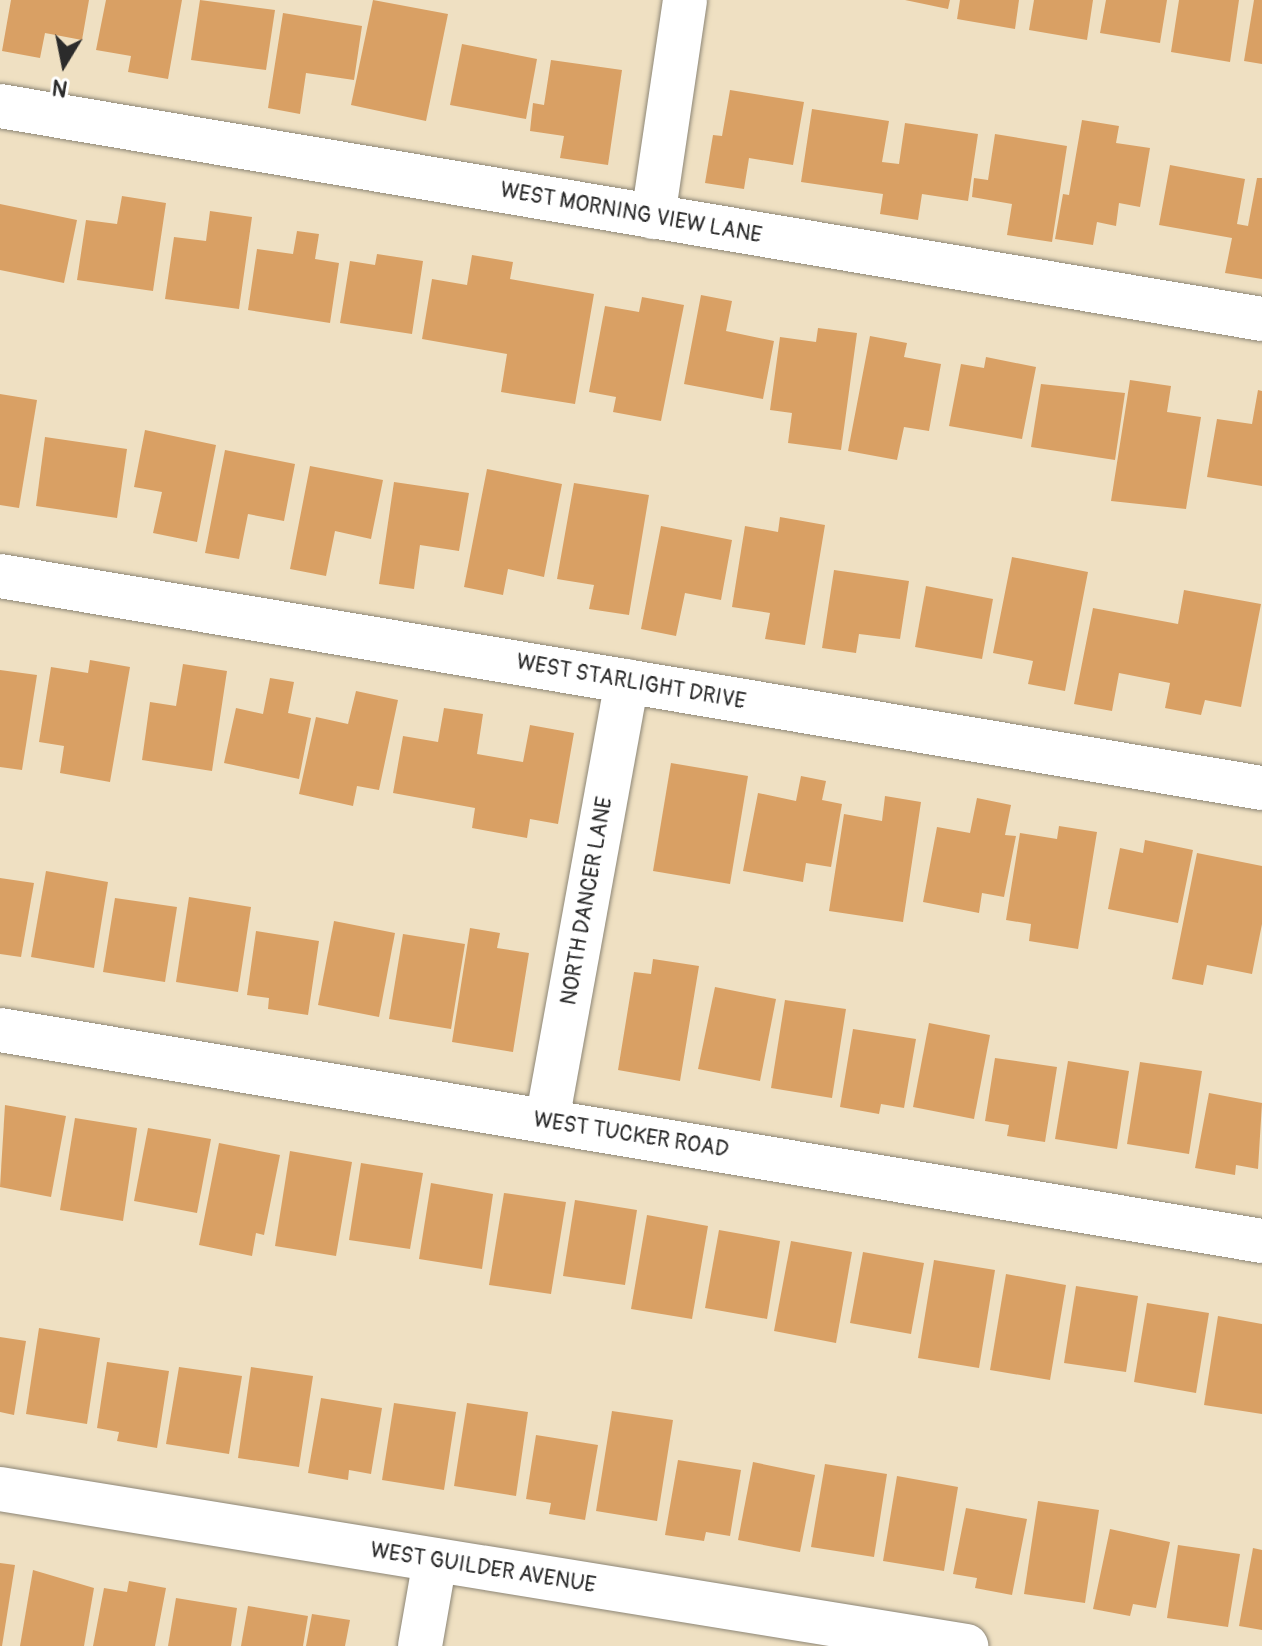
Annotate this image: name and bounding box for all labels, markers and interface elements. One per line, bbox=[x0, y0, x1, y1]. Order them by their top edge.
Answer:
north arrow bbox=[24, 24, 104, 104]
text: N bbox=[50, 73, 70, 103]
street label: WEST MORNING VIEW LANE bbox=[498, 177, 764, 249]
street label: WEST STARLIGHT DRIVE bbox=[514, 649, 748, 715]
street label: NORTH DANCER LANE bbox=[556, 795, 618, 1007]
street label: WEST TUCKER ROAD bbox=[531, 1107, 731, 1163]
street label: WEST GUILDER AVENUE bbox=[368, 1537, 598, 1599]

